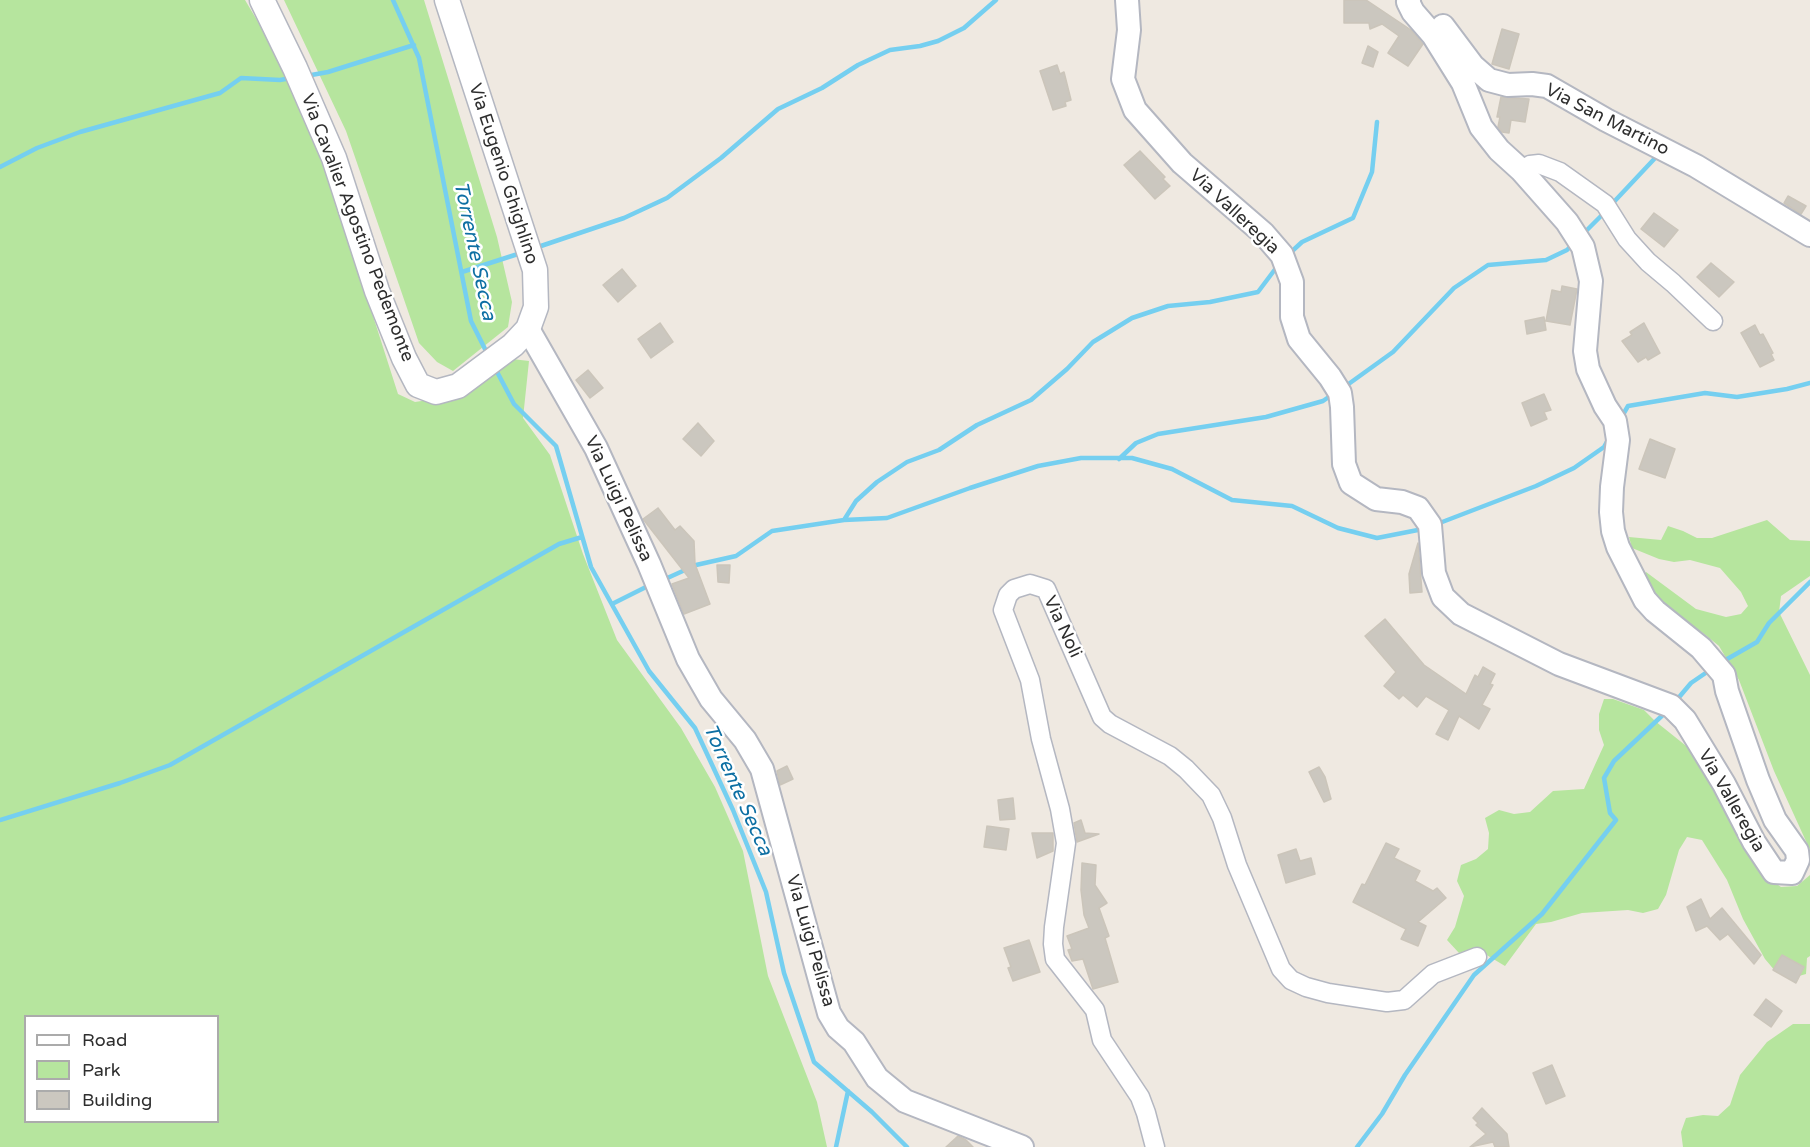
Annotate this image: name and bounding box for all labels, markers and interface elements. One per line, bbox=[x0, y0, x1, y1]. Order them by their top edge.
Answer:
street label: Via San Martino bbox=[1541, 79, 1673, 161]
street label: Via Eugenio Ghighlino bbox=[464, 81, 542, 267]
street label: Via Cavalier Agostino Pedemonte bbox=[296, 91, 418, 365]
street label: Via Valleregia bbox=[1185, 165, 1283, 259]
water label: Torrente Secca bbox=[448, 179, 500, 323]
street label: Via Luigi Pelissa bbox=[579, 433, 657, 565]
street label: Via Noli bbox=[1038, 593, 1086, 661]
water label: Torrente Secca bbox=[697, 720, 777, 860]
street label: Via Valleregia bbox=[1693, 746, 1769, 856]
street label: Via Luigi Pelissa bbox=[781, 873, 839, 1009]
legend bbox=[24, 1015, 219, 1123]
text: Road bbox=[82, 1029, 127, 1051]
text: Park bbox=[82, 1059, 120, 1081]
text: Building bbox=[82, 1089, 152, 1111]

